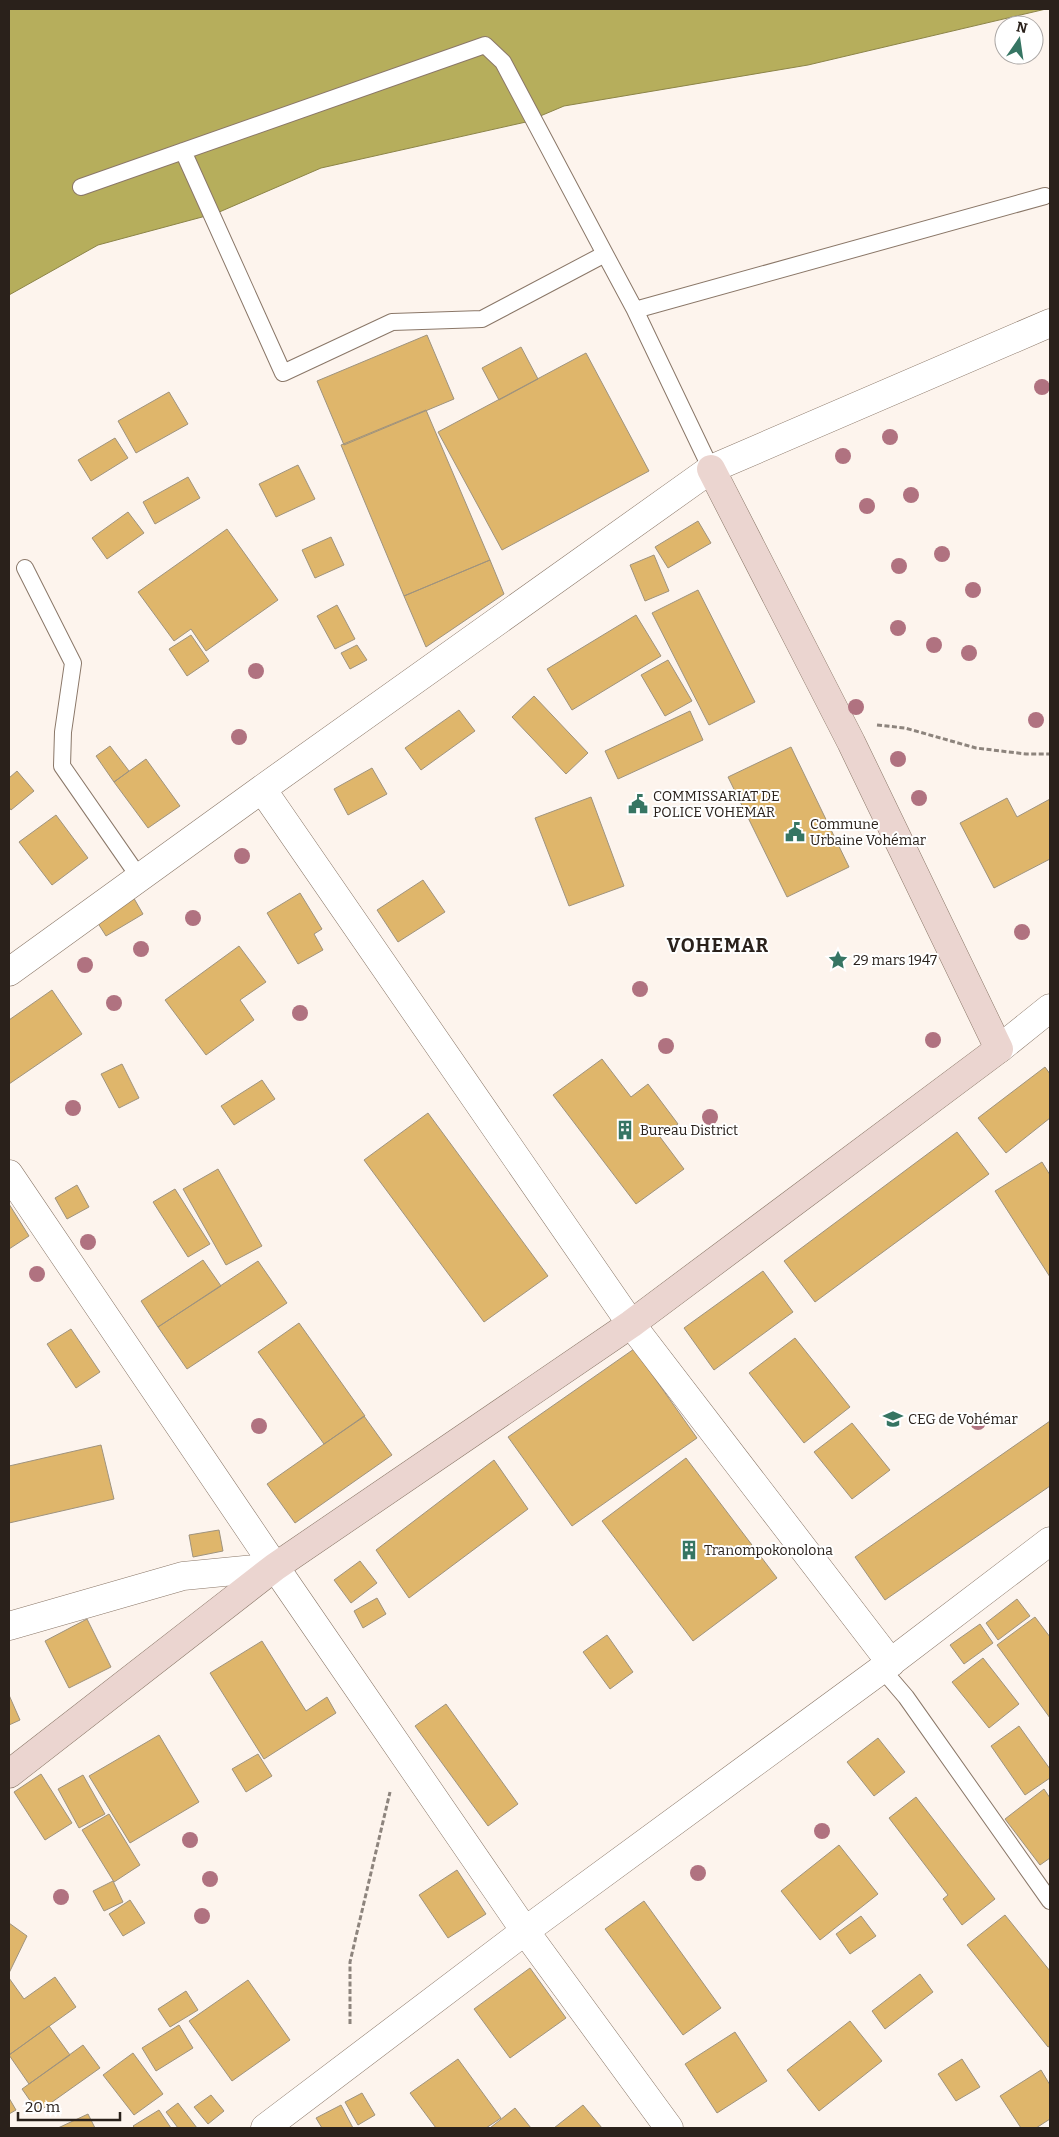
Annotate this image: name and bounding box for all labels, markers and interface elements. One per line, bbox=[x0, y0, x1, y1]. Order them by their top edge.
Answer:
north arrow bbox=[994, 15, 1044, 65]
text: N bbox=[1015, 18, 1029, 37]
place label: COMMISSARIAT DE POLICE VOHEMAR bbox=[653, 788, 780, 821]
public building icon: COMMISSARIAT DE POLICE VOHEMAR bbox=[627, 793, 649, 815]
place label: Commune Urbaine Vohémar bbox=[810, 816, 926, 849]
public building icon: Commune Urbaine Vohémar bbox=[784, 821, 806, 843]
district label: VOHEMAR bbox=[667, 934, 769, 957]
place icon: 29 mars 1947 bbox=[827, 949, 849, 971]
place label: 29 mars 1947 bbox=[853, 952, 937, 969]
building icon: Bureau District bbox=[614, 1119, 636, 1141]
place label: Bureau District bbox=[640, 1122, 738, 1139]
school or university icon: CEG de Vohémar bbox=[882, 1408, 904, 1430]
place label: CEG de Vohémar bbox=[908, 1411, 1018, 1428]
building icon: Tranompokonolona bbox=[678, 1539, 700, 1561]
place label: Tranompokonolona bbox=[704, 1542, 833, 1559]
scale bar bbox=[18, 2090, 120, 2122]
text: 20 m bbox=[25, 2098, 61, 2116]

